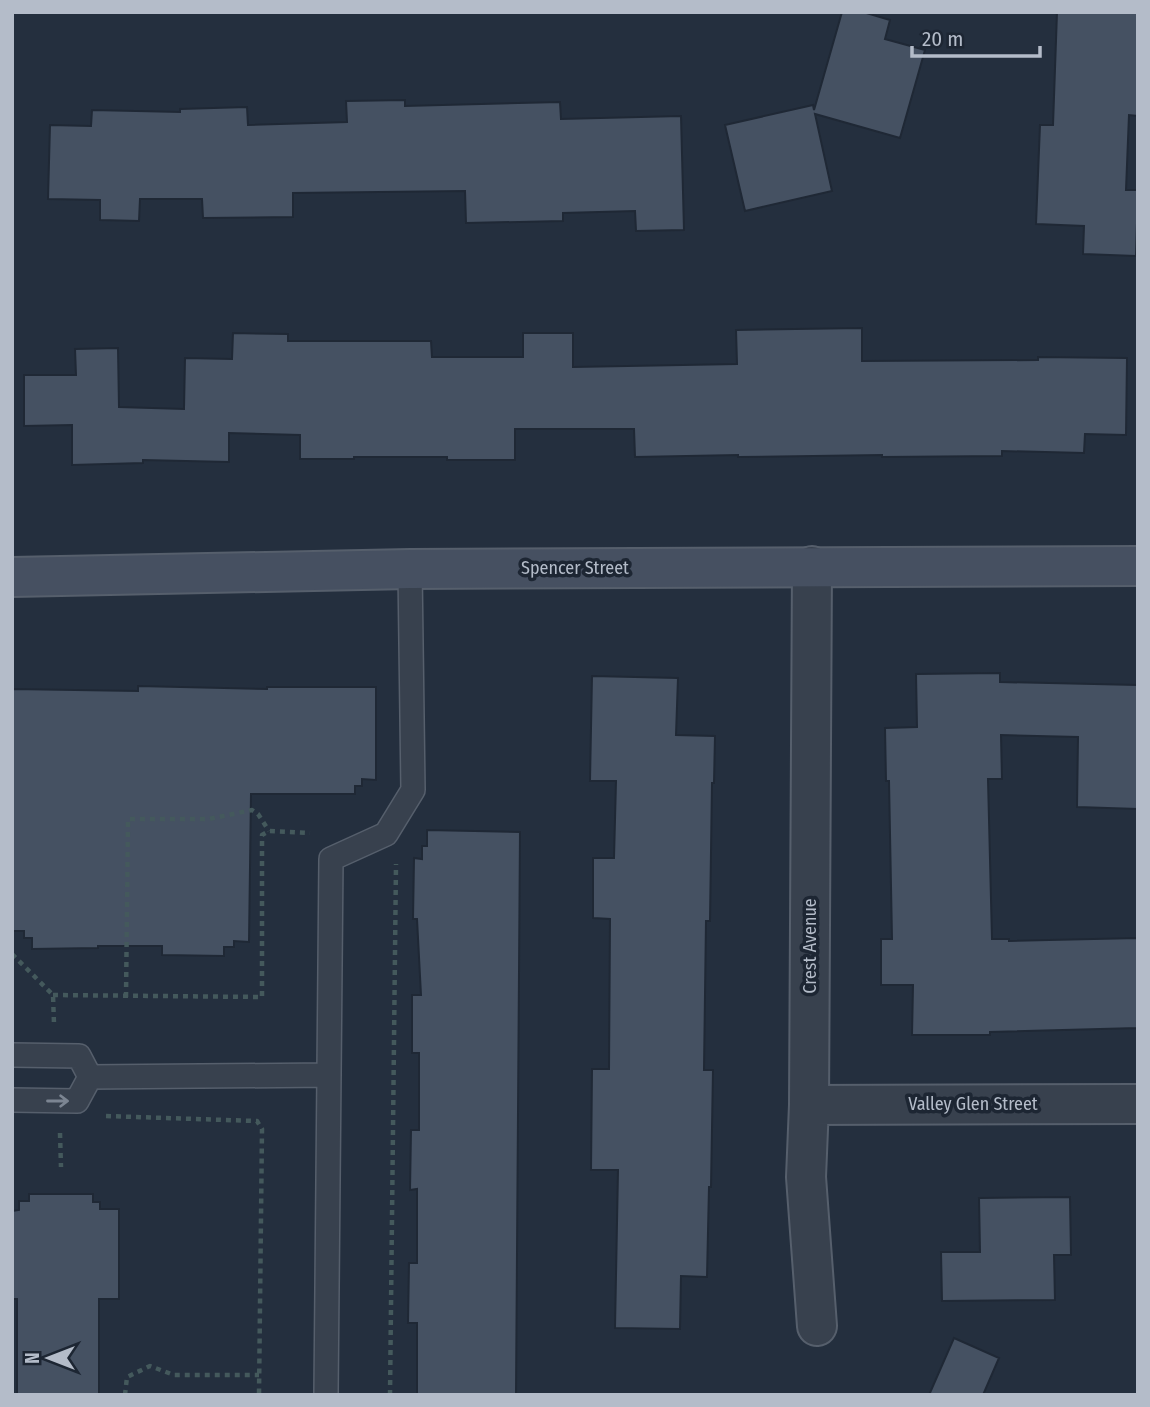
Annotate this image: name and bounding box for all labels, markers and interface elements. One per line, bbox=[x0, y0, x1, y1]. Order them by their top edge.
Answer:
scale bar bbox=[912, 14, 1040, 58]
text: 20 m bbox=[922, 26, 963, 52]
street label: Spencer Street bbox=[521, 557, 629, 579]
street label: Crest Avenue bbox=[799, 898, 821, 994]
street label: Valley Glen Street bbox=[908, 1093, 1038, 1115]
one-way arrow bbox=[47, 1094, 70, 1108]
north arrow bbox=[14, 1323, 84, 1393]
text: N bbox=[21, 1352, 44, 1364]

